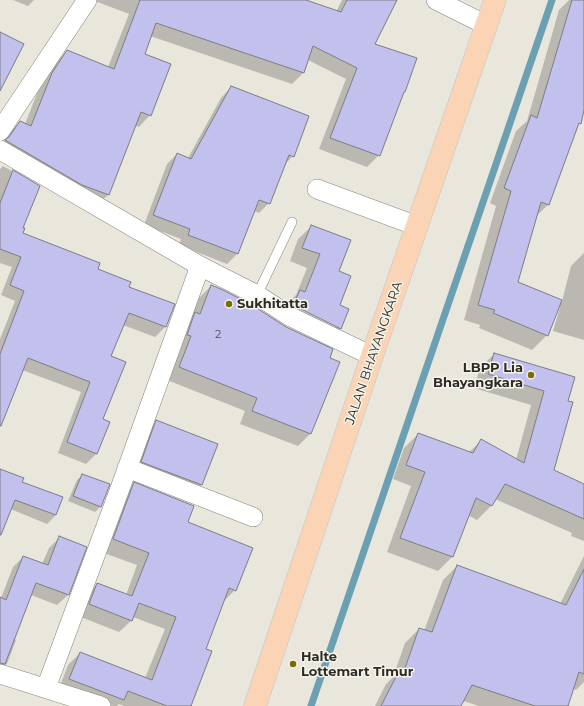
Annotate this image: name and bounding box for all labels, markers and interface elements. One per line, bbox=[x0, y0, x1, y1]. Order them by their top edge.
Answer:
street label: JALAN BHAYANGKARA bbox=[342, 279, 406, 427]
place label: Sukhitatta bbox=[237, 296, 308, 312]
marker: Sukhitatta bbox=[224, 299, 234, 309]
house number: 2 bbox=[215, 328, 221, 342]
place label: LBPP Lia Bhayangkara bbox=[433, 360, 523, 391]
marker: LBPP Lia Bhayangkara bbox=[526, 370, 536, 380]
place label: Halte Lottemart Timur bbox=[301, 649, 413, 680]
marker: Halte Lottemart Timur bbox=[288, 659, 298, 669]

